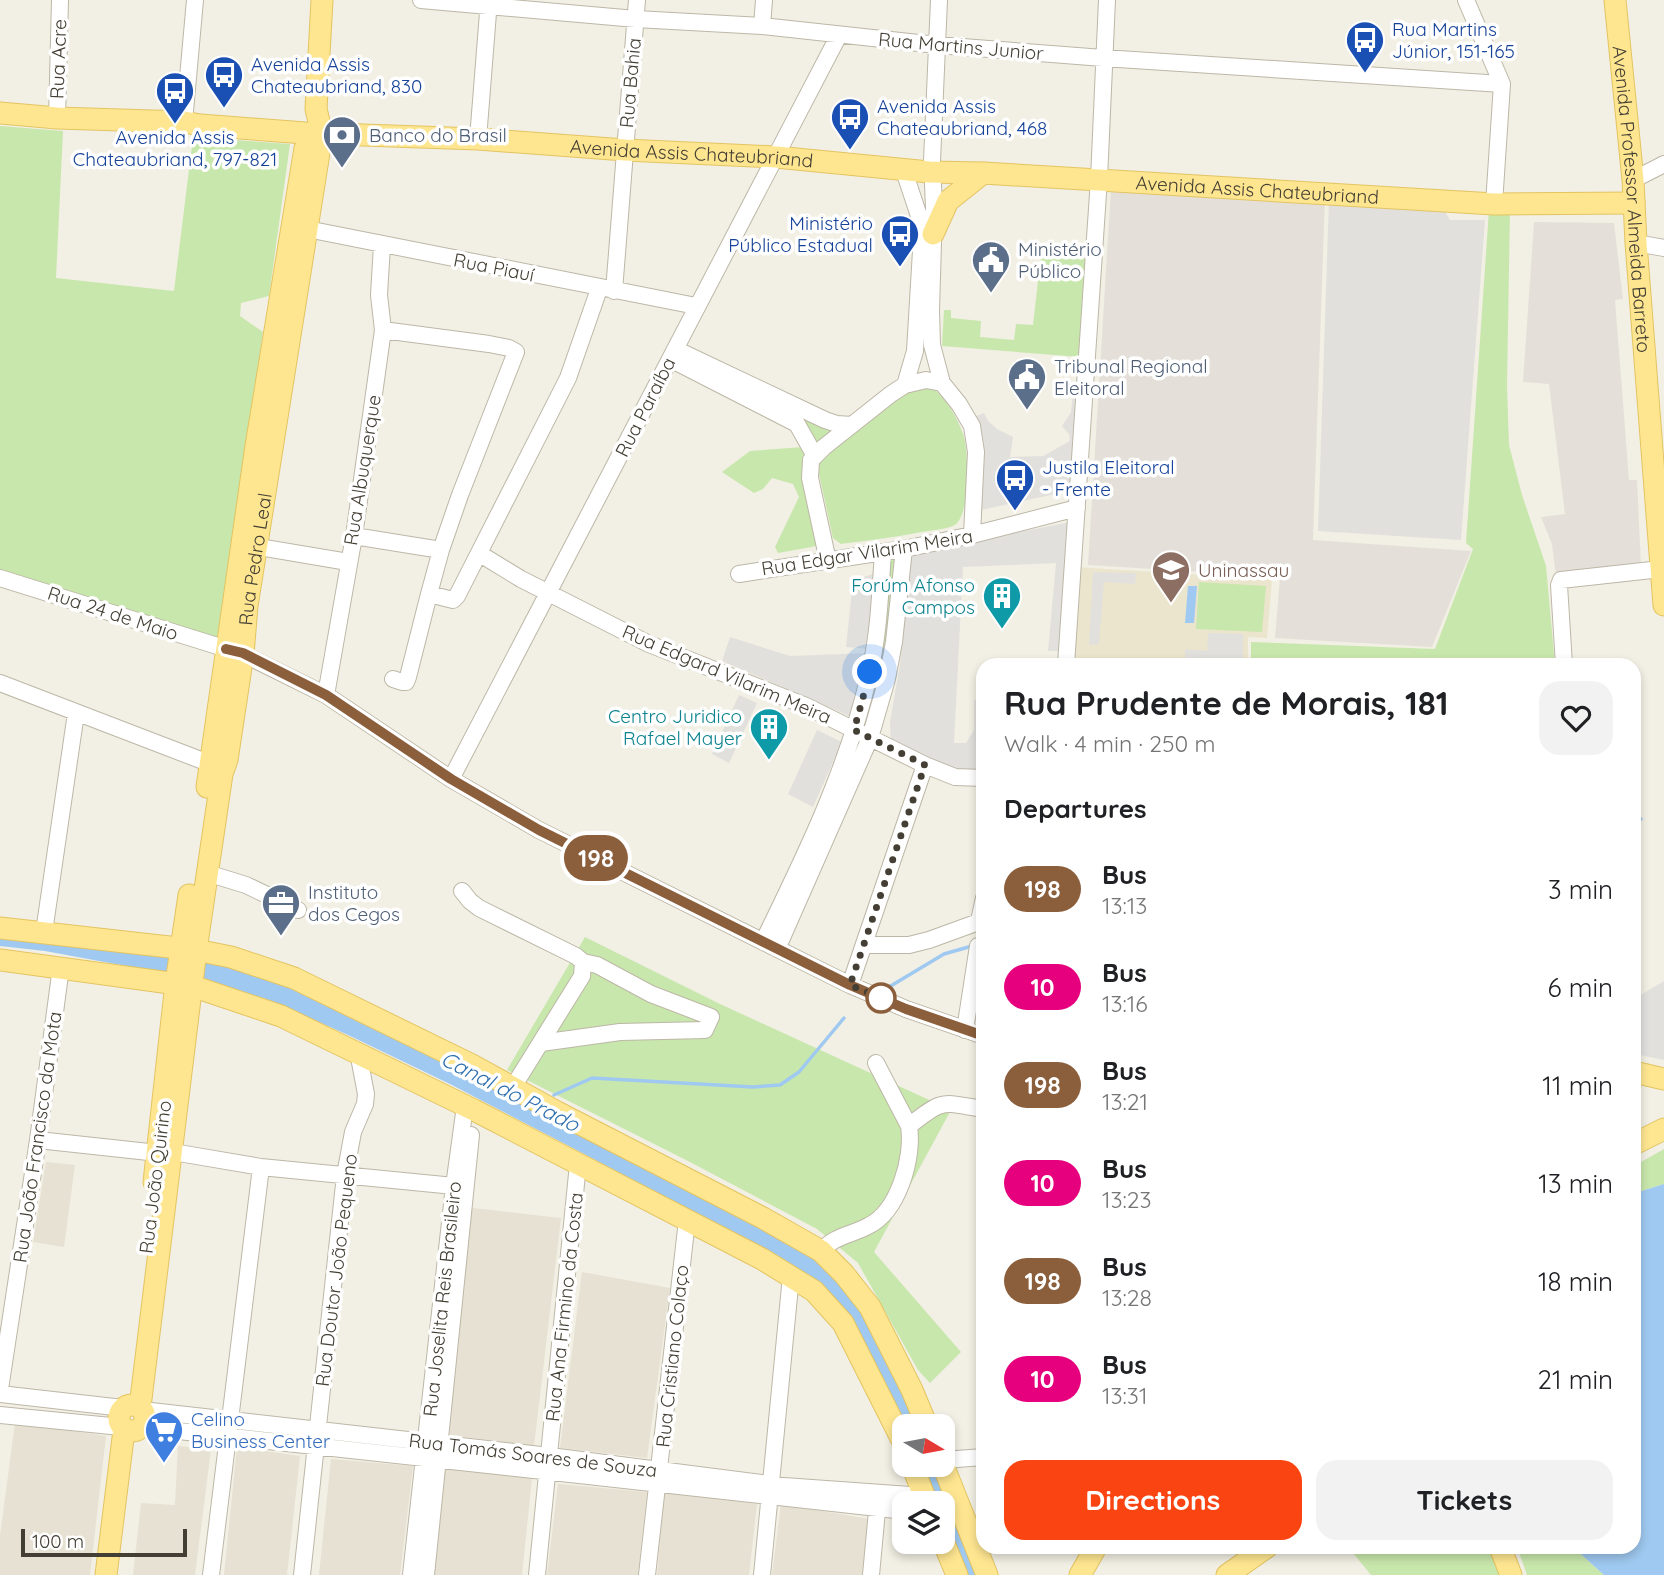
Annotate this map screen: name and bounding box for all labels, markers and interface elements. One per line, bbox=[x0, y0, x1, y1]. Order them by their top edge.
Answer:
place label: Rua Martins Júnior, 151-165 bbox=[1392, 17, 1515, 63]
street label: Rua Acre bbox=[45, 19, 71, 99]
bus stop icon: Rua Martins Júnior, 151-165 bbox=[1344, 19, 1386, 74]
street label: Rua Martins Junior bbox=[877, 27, 1045, 65]
street label: Rua Bahia bbox=[614, 37, 646, 129]
street label: Avenida Professor Almeida Barreto bbox=[1608, 45, 1656, 354]
place label: Avenida Assis Chateaubriand, 830 bbox=[251, 52, 422, 98]
bus stop icon: Avenida Assis Chateaubriand, 830 bbox=[203, 54, 245, 109]
bus stop icon: Avenida Assis Chateaubriand, 797-821 bbox=[154, 70, 196, 125]
place label: Avenida Assis Chateaubriand, 468 bbox=[877, 94, 1047, 140]
bus stop icon: Avenida Assis Chateaubriand, 468 bbox=[829, 96, 871, 151]
bank icon: Banco do Brasil bbox=[321, 114, 363, 169]
place label: Banco do Brasil bbox=[369, 123, 507, 147]
place label: Avenida Assis Chateaubriand, 797-821 bbox=[73, 125, 277, 171]
street label: Avenida Assis Chateubriand bbox=[569, 134, 814, 173]
street label: Avenida Assis Chateubriand bbox=[1135, 170, 1380, 209]
place label: Ministério Público Estadual bbox=[728, 211, 873, 257]
bus stop icon: Ministério Público Estadual bbox=[879, 213, 921, 268]
place label: Ministério Público bbox=[1018, 237, 1102, 283]
public building icon: Ministério Público bbox=[970, 239, 1012, 294]
street label: Rua Piauí bbox=[452, 247, 537, 287]
street label: Rua Paraíba bbox=[610, 353, 680, 461]
place label: Tribunal Regional Eleitoral bbox=[1054, 354, 1208, 400]
public building icon: Tribunal Regional Eleitoral bbox=[1006, 356, 1048, 411]
street label: Rua Albuquerque bbox=[338, 393, 386, 547]
place label: Justila Eleitoral - Frente bbox=[1042, 455, 1175, 501]
bus stop icon: Justila Eleitoral - Frente bbox=[994, 457, 1036, 512]
street label: Rua Pedro Leal bbox=[233, 491, 277, 626]
street label: Rua Edgar Vilarim Meira bbox=[760, 523, 974, 581]
school or university icon: Uninassau bbox=[1150, 549, 1192, 604]
place label: Uninassau bbox=[1198, 558, 1289, 582]
place label: Forúm Afonso Campos bbox=[851, 573, 975, 619]
building icon: Forúm Afonso Campos bbox=[981, 575, 1023, 630]
street label: Rua 24 de Maio bbox=[45, 581, 181, 645]
street label: Rua Edgard Vilarim Meira bbox=[619, 619, 835, 729]
your location bbox=[852, 654, 887, 689]
button: heart bbox=[1539, 681, 1613, 755]
text: Rua Prudente de Morais, 181 bbox=[1004, 682, 1449, 723]
place label: Centro Juridico Rafael Mayer bbox=[608, 704, 743, 750]
building icon: Centro Juridico Rafael Mayer bbox=[748, 706, 790, 761]
text: Walk · 4 min · 250 m bbox=[1004, 729, 1215, 758]
text: Departures bbox=[1004, 792, 1147, 825]
line badge: 198 bbox=[556, 835, 636, 881]
text: 198 bbox=[578, 843, 614, 873]
text: Bus bbox=[1102, 858, 1147, 891]
text: 3 min bbox=[1548, 873, 1613, 906]
text: 198 bbox=[1024, 874, 1061, 904]
place label: Instituto dos Cegos bbox=[308, 880, 400, 926]
office icon: Instituto dos Cegos bbox=[260, 882, 302, 937]
text: 13:13 bbox=[1102, 891, 1147, 920]
text: Bus bbox=[1102, 956, 1147, 989]
text: 6 min bbox=[1548, 971, 1613, 1004]
text: 10 bbox=[1030, 972, 1055, 1002]
unlabelled marker bbox=[866, 983, 896, 1013]
text: 13:16 bbox=[1102, 989, 1148, 1018]
street label: Rua João Francisco da Mota bbox=[7, 1010, 67, 1264]
water label: Canal do Prado bbox=[437, 1045, 585, 1138]
text: Bus bbox=[1102, 1054, 1147, 1087]
text: 11 min bbox=[1542, 1069, 1613, 1102]
text: 198 bbox=[1024, 1070, 1061, 1100]
text: 13:21 bbox=[1102, 1087, 1148, 1116]
street label: Rua João Quirino bbox=[134, 1099, 176, 1255]
street label: Rua Doutor João Pequeno bbox=[310, 1152, 362, 1388]
text: Bus bbox=[1102, 1152, 1147, 1185]
text: 13 min bbox=[1538, 1167, 1613, 1200]
text: 10 bbox=[1030, 1168, 1055, 1198]
street label: Rua Joselita Reis Brasileiro bbox=[418, 1180, 466, 1418]
text: 13:23 bbox=[1102, 1185, 1152, 1214]
street label: Rua Ana Firmino da Costa bbox=[540, 1191, 588, 1423]
text: Bus bbox=[1102, 1250, 1147, 1283]
street label: Rua Cristiano Colaço bbox=[650, 1263, 694, 1449]
text: 18 min bbox=[1538, 1265, 1613, 1298]
text: 198 bbox=[1024, 1266, 1061, 1296]
text: 13:28 bbox=[1102, 1283, 1152, 1312]
text: Bus bbox=[1102, 1348, 1147, 1381]
text: 21 min bbox=[1538, 1363, 1613, 1396]
text: 10 bbox=[1030, 1364, 1055, 1394]
text: 13:31 bbox=[1102, 1381, 1147, 1410]
place label: Celino Business Center bbox=[191, 1407, 331, 1453]
supermarket icon: Celino Business Center bbox=[143, 1409, 185, 1464]
north arrow bbox=[892, 1414, 956, 1477]
map controls bbox=[892, 1414, 955, 1554]
street label: Rua Tomás Soares de Souza bbox=[407, 1428, 659, 1482]
button: Directions bbox=[1004, 1460, 1302, 1540]
button: Tickets bbox=[1316, 1460, 1613, 1540]
button: layers bbox=[892, 1491, 955, 1554]
scale bar bbox=[21, 1526, 187, 1558]
text: 100 m bbox=[32, 1529, 84, 1553]

